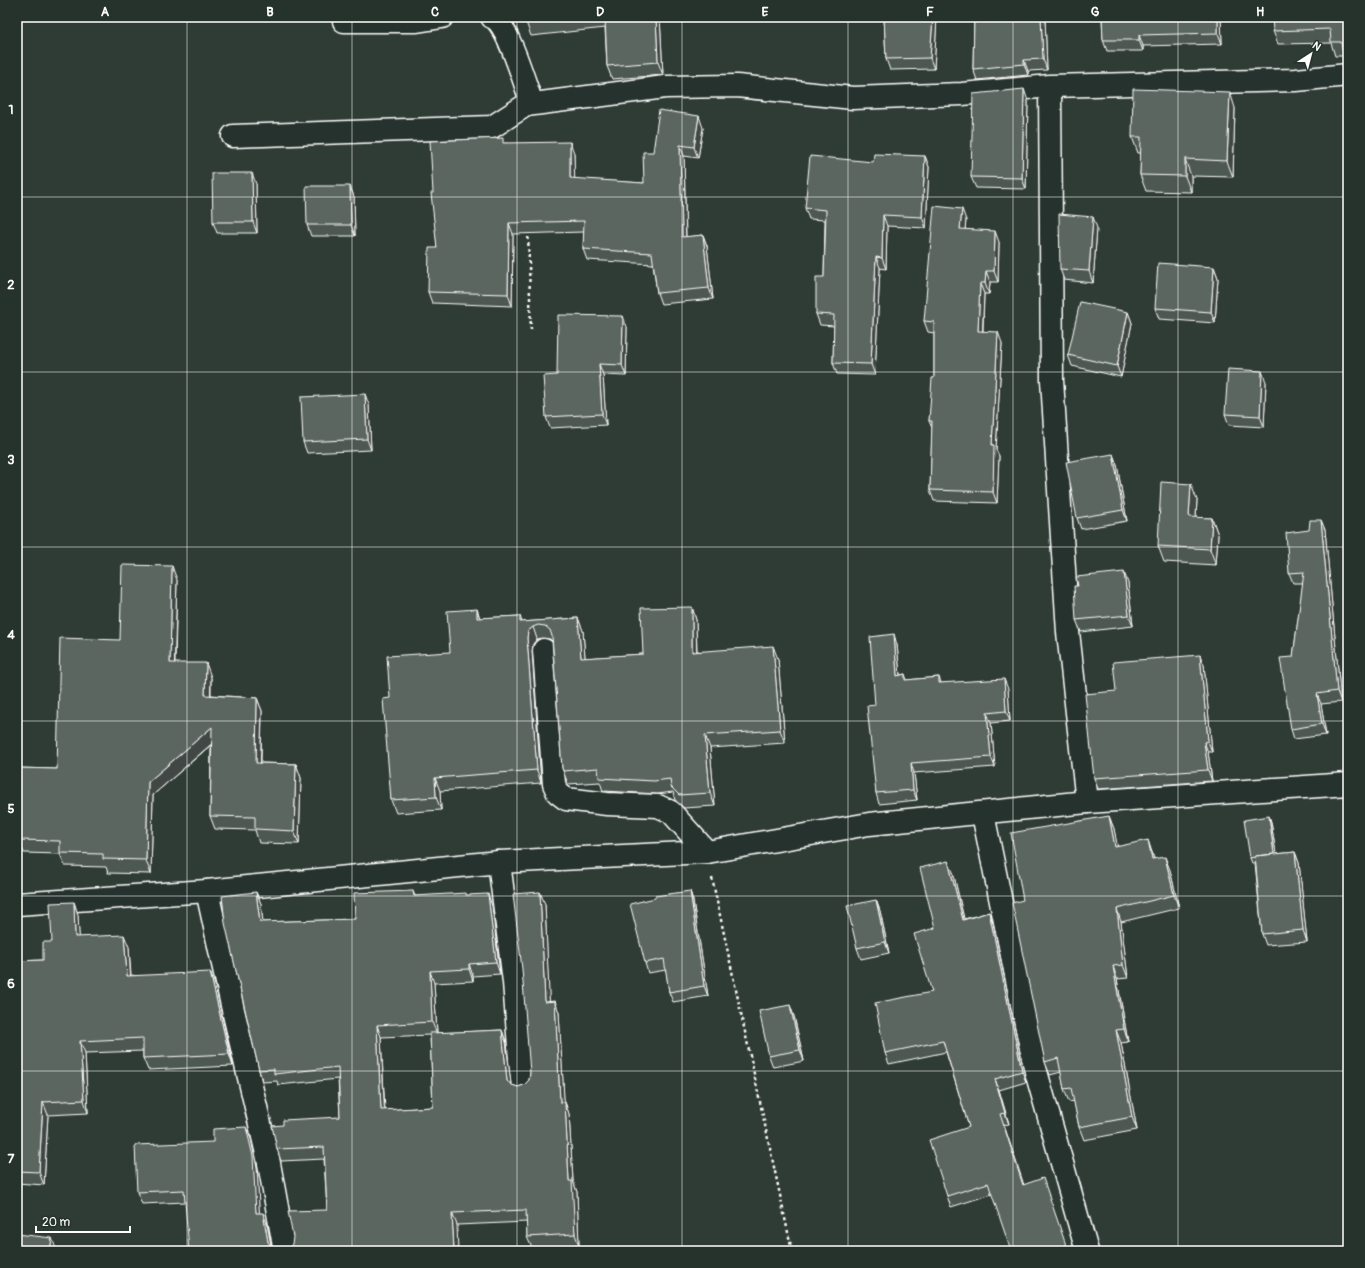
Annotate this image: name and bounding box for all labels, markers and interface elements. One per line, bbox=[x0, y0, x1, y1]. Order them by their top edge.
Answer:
text: A bbox=[101, 4, 110, 20]
text: B bbox=[266, 4, 274, 20]
text: C bbox=[431, 4, 439, 20]
text: D bbox=[596, 4, 604, 20]
text: E bbox=[762, 4, 769, 20]
text: F bbox=[926, 4, 934, 20]
text: G bbox=[1091, 4, 1100, 20]
text: H bbox=[1256, 4, 1264, 20]
north arrow bbox=[1291, 34, 1331, 74]
text: N bbox=[1310, 39, 1324, 54]
text: 1 bbox=[8, 102, 14, 118]
text: 2 bbox=[7, 277, 15, 293]
text: 3 bbox=[7, 452, 15, 468]
text: 4 bbox=[7, 627, 15, 643]
text: 5 bbox=[7, 801, 15, 817]
text: 6 bbox=[7, 976, 15, 992]
text: 7 bbox=[8, 1151, 15, 1167]
scale bar bbox=[36, 1208, 130, 1234]
text: 20 m bbox=[42, 1215, 71, 1230]

